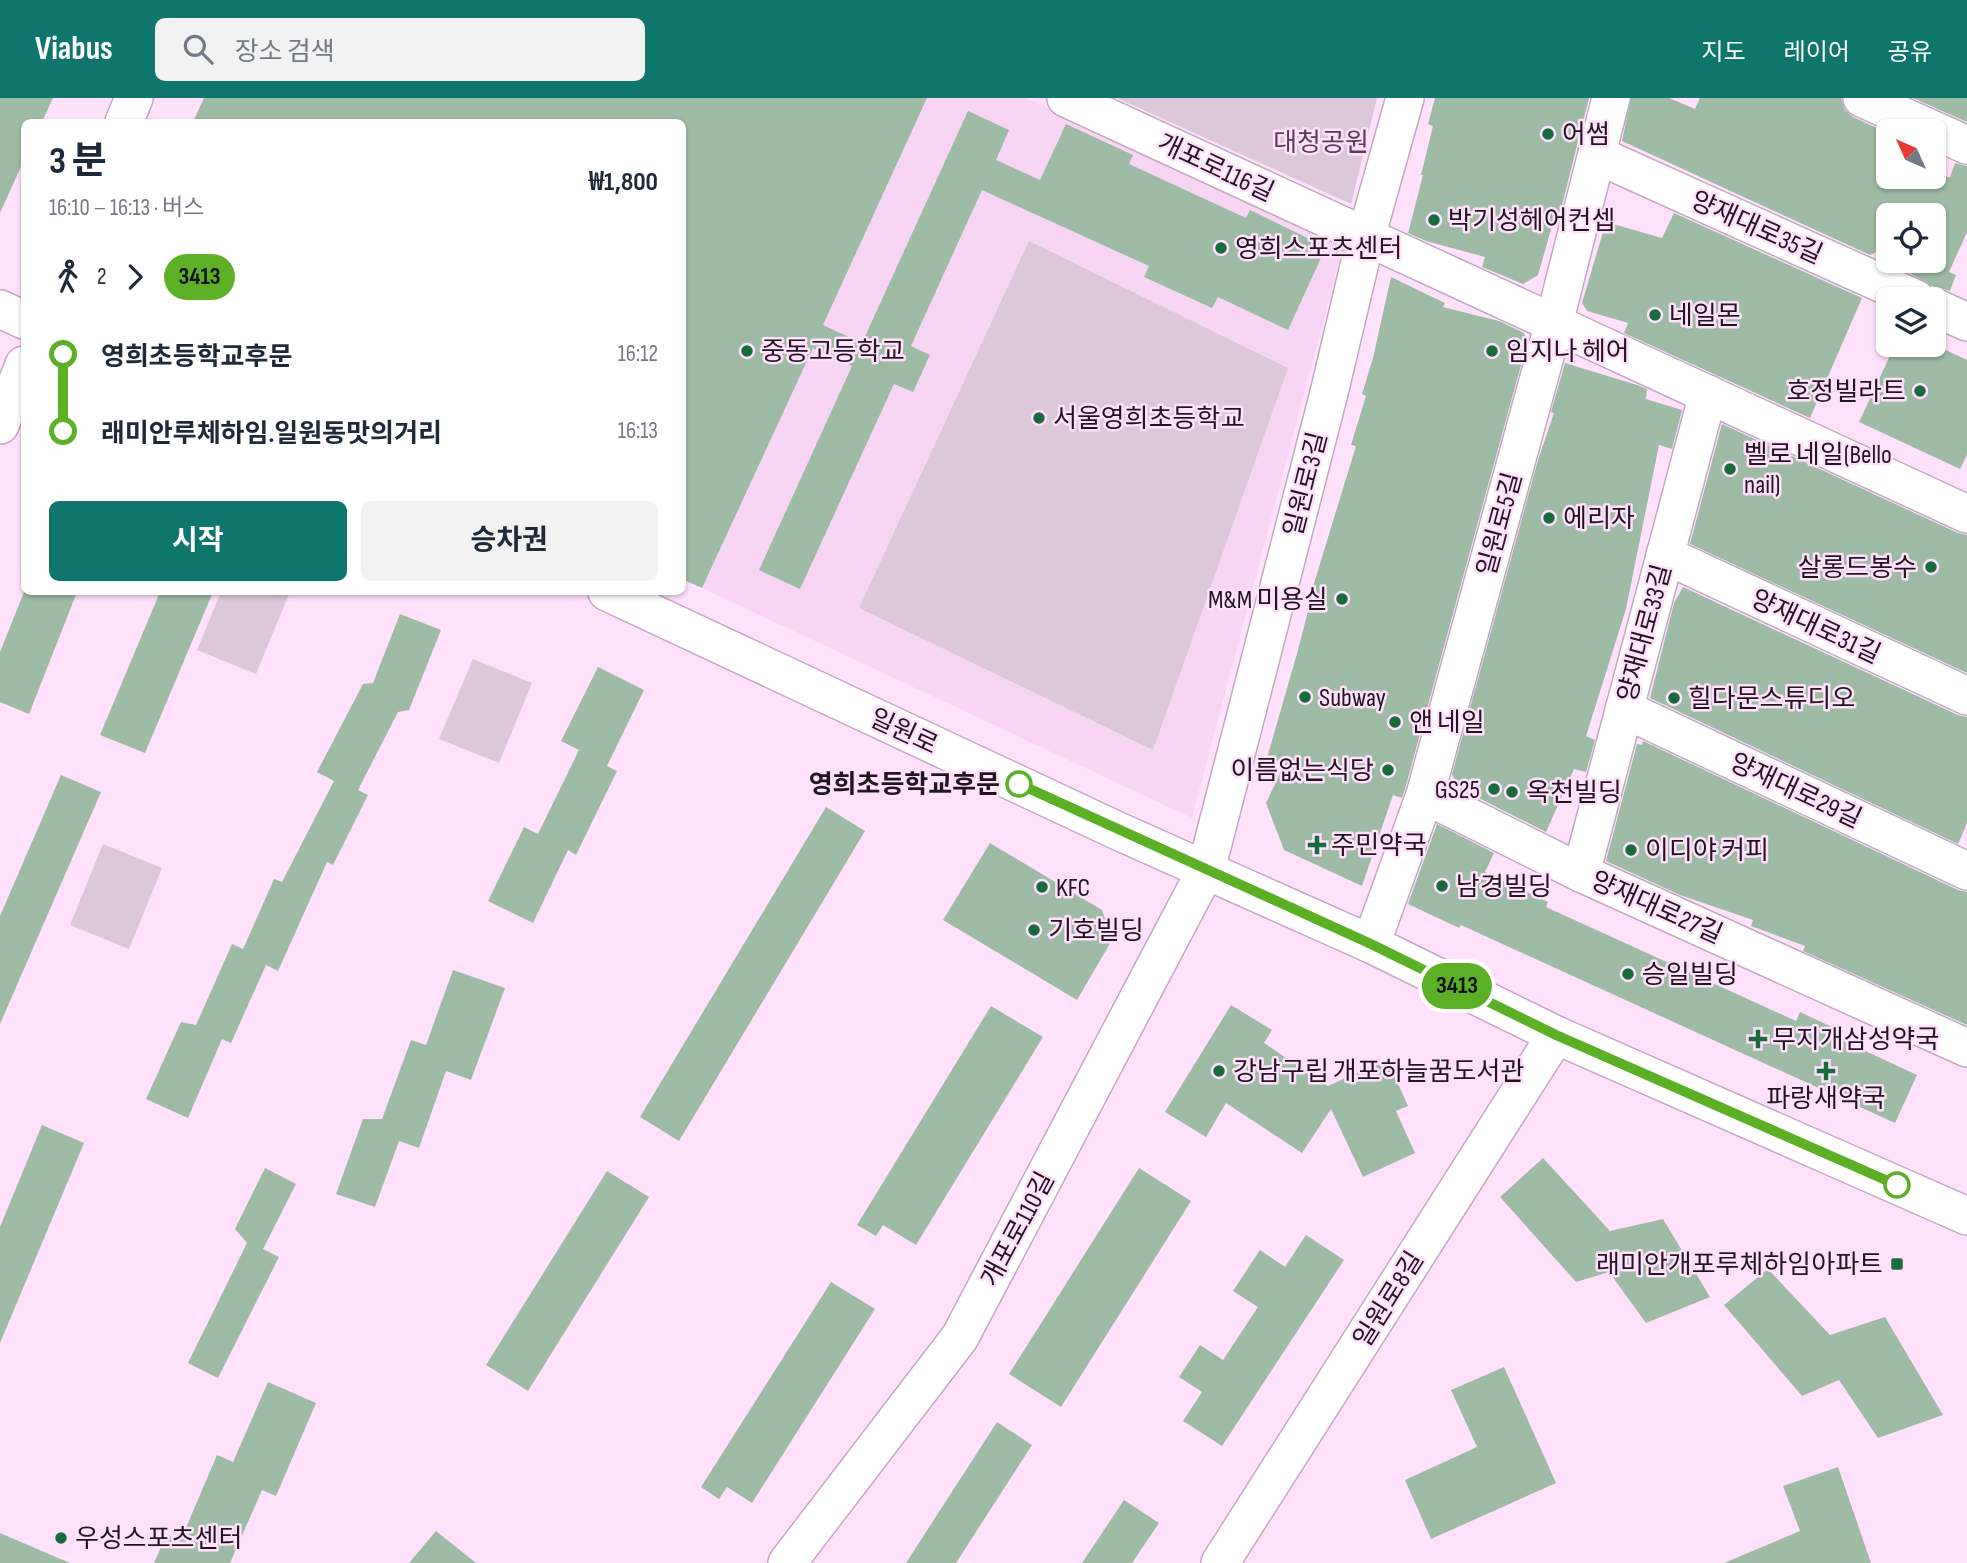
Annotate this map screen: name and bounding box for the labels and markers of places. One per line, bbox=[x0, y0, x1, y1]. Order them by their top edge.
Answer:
place label: 어썸 bbox=[1562, 120, 1610, 151]
marker: 어썸 bbox=[1540, 126, 1556, 142]
place label: 박기성헤어컨셉 bbox=[1448, 206, 1615, 237]
marker: 박기성헤어컨셉 bbox=[1426, 212, 1442, 228]
place label: 영희스포츠센터 bbox=[1235, 234, 1402, 265]
marker: 영희스포츠센터 bbox=[1213, 240, 1229, 256]
place label: 네일몬 bbox=[1669, 301, 1741, 332]
marker: 네일몬 bbox=[1647, 307, 1663, 323]
place label: 중동고등학교 bbox=[761, 337, 905, 368]
place label: 임지나 헤어 bbox=[1506, 337, 1630, 368]
marker: 중동고등학교 bbox=[739, 343, 755, 359]
marker: 임지나 헤어 bbox=[1484, 343, 1500, 359]
place label: 호정빌라트 bbox=[1786, 377, 1906, 408]
marker: 호정빌라트 bbox=[1912, 383, 1928, 399]
place label: 서울영희초등학교 bbox=[1053, 404, 1244, 435]
marker: 서울영희초등학교 bbox=[1031, 410, 1047, 426]
place label: 벨로 네일(Bello nail) bbox=[1744, 440, 1892, 501]
marker: 벨로 네일(Bello nail) bbox=[1722, 461, 1738, 477]
place label: 에리자 bbox=[1563, 504, 1635, 535]
marker: 에리자 bbox=[1541, 510, 1557, 526]
place label: 살롱드봉수 bbox=[1797, 553, 1917, 584]
marker: 살롱드봉수 bbox=[1923, 559, 1939, 575]
place label: M&M 미용실 bbox=[1208, 585, 1328, 616]
marker: M&M 미용실 bbox=[1334, 591, 1350, 607]
place label: Subway bbox=[1319, 683, 1386, 714]
place label: 힐다문스튜디오 bbox=[1688, 684, 1855, 715]
marker: Subway bbox=[1297, 689, 1313, 705]
marker: 힐다문스튜디오 bbox=[1666, 690, 1682, 706]
place label: 앤 네일 bbox=[1409, 708, 1485, 739]
marker: 앤 네일 bbox=[1387, 714, 1403, 730]
place label: 이름없는식당 bbox=[1230, 756, 1374, 787]
marker: 이름없는식당 bbox=[1380, 762, 1396, 778]
place label: 영희초등학교후문 bbox=[809, 770, 1000, 801]
marker: 영희초등학교후문 bbox=[1006, 771, 1032, 797]
place label: GS25 bbox=[1435, 775, 1480, 806]
place label: 옥천빌딩 bbox=[1526, 778, 1622, 809]
marker: GS25 bbox=[1486, 781, 1502, 797]
marker: 옥천빌딩 bbox=[1504, 784, 1520, 800]
place label: 주민약국 bbox=[1331, 831, 1427, 862]
place label: 이디야 커피 bbox=[1645, 836, 1769, 867]
marker: 주민약국 bbox=[1309, 837, 1325, 853]
marker: 이디야 커피 bbox=[1623, 842, 1639, 858]
place label: 남경빌딩 bbox=[1456, 872, 1552, 903]
place label: KFC bbox=[1056, 873, 1090, 904]
marker: 남경빌딩 bbox=[1434, 878, 1450, 894]
marker: KFC bbox=[1034, 879, 1050, 895]
place label: 기호빌딩 bbox=[1048, 916, 1144, 947]
marker: 기호빌딩 bbox=[1026, 922, 1042, 938]
place label: 승일빌딩 bbox=[1642, 960, 1738, 991]
marker: 승일빌딩 bbox=[1620, 966, 1636, 982]
place label: 무지개삼성약국 bbox=[1772, 1025, 1939, 1056]
marker: 무지개삼성약국 bbox=[1750, 1031, 1766, 1047]
place label: 강남구립 개포하늘꿈도서관 bbox=[1233, 1057, 1524, 1088]
marker: 강남구립 개포하늘꿈도서관 bbox=[1211, 1063, 1227, 1079]
marker: 파랑새약국 bbox=[1818, 1063, 1834, 1079]
place label: 파랑새약국 bbox=[1766, 1084, 1886, 1115]
unlabelled marker bbox=[1884, 1172, 1910, 1198]
place label: 래미안개포루체하임아파트 bbox=[1596, 1250, 1883, 1281]
marker: 래미안개포루체하임아파트 bbox=[1889, 1256, 1905, 1272]
place label: 우성스포츠센터 bbox=[75, 1524, 242, 1555]
marker: 우성스포츠센터 bbox=[53, 1530, 69, 1546]

